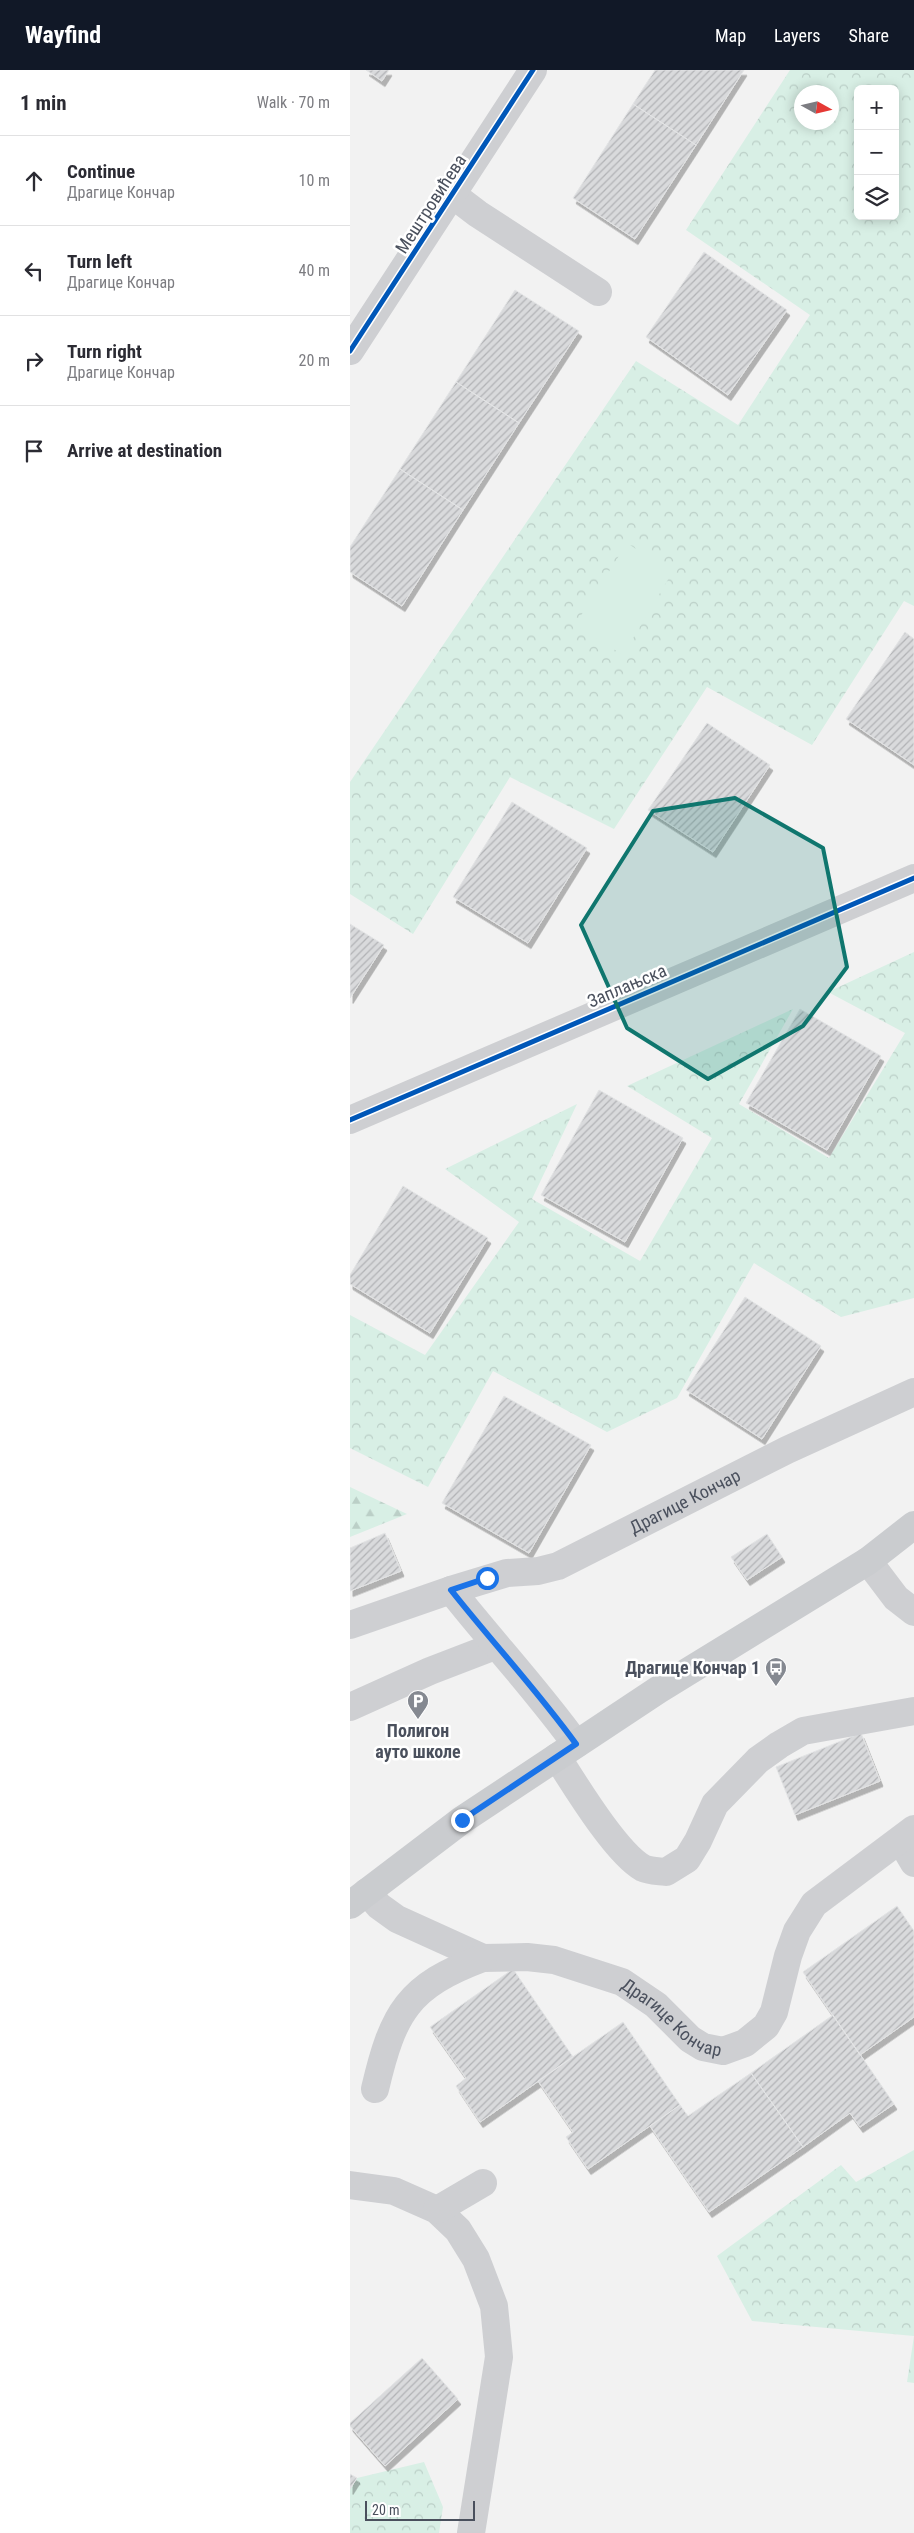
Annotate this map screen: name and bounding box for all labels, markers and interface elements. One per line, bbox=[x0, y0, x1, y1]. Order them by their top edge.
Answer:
text: Wayfind bbox=[25, 21, 101, 49]
text: Map bbox=[715, 25, 746, 46]
text: Layers bbox=[774, 25, 821, 46]
text: Share bbox=[849, 25, 889, 46]
north arrow bbox=[794, 85, 839, 130]
map controls bbox=[854, 85, 899, 220]
button: + bbox=[854, 85, 899, 130]
text: 1 min bbox=[20, 91, 67, 115]
text: Walk · 70 m bbox=[257, 93, 330, 112]
button: − bbox=[854, 130, 899, 175]
street label: Мештровићева bbox=[391, 150, 470, 257]
text: Continue bbox=[67, 160, 135, 183]
icon: ahead bbox=[20, 167, 48, 195]
text: 10 m bbox=[298, 171, 330, 190]
button: layers bbox=[854, 175, 899, 220]
text: Драгице Кончар bbox=[67, 183, 175, 202]
text: Turn left bbox=[67, 250, 132, 273]
icon: left bbox=[20, 257, 48, 285]
text: 40 m bbox=[298, 261, 330, 280]
text: Драгице Кончар bbox=[67, 273, 175, 292]
text: Turn right bbox=[67, 340, 142, 363]
icon: right bbox=[20, 347, 48, 375]
text: 20 m bbox=[298, 351, 330, 370]
text: Драгице Кончар bbox=[67, 363, 175, 382]
icon: arrive bbox=[20, 437, 48, 465]
text: Arrive at destination bbox=[67, 439, 222, 462]
street label: Заплањска bbox=[584, 959, 670, 1012]
street label: Драгице Кончар bbox=[626, 1464, 744, 1538]
route start bbox=[476, 1567, 499, 1590]
bus stop icon: Драгице Кончар 1 bbox=[764, 1656, 788, 1687]
place label: Драгице Кончар 1 bbox=[625, 1657, 760, 1678]
parking icon: Полигон ауто школе bbox=[406, 1689, 430, 1720]
place label: Полигон ауто школе bbox=[375, 1720, 461, 1762]
route end bbox=[451, 1809, 474, 1832]
street label: Драгице Кончар bbox=[618, 1974, 724, 2060]
scale bar bbox=[365, 2498, 475, 2521]
text: 20 m bbox=[372, 2502, 400, 2518]

